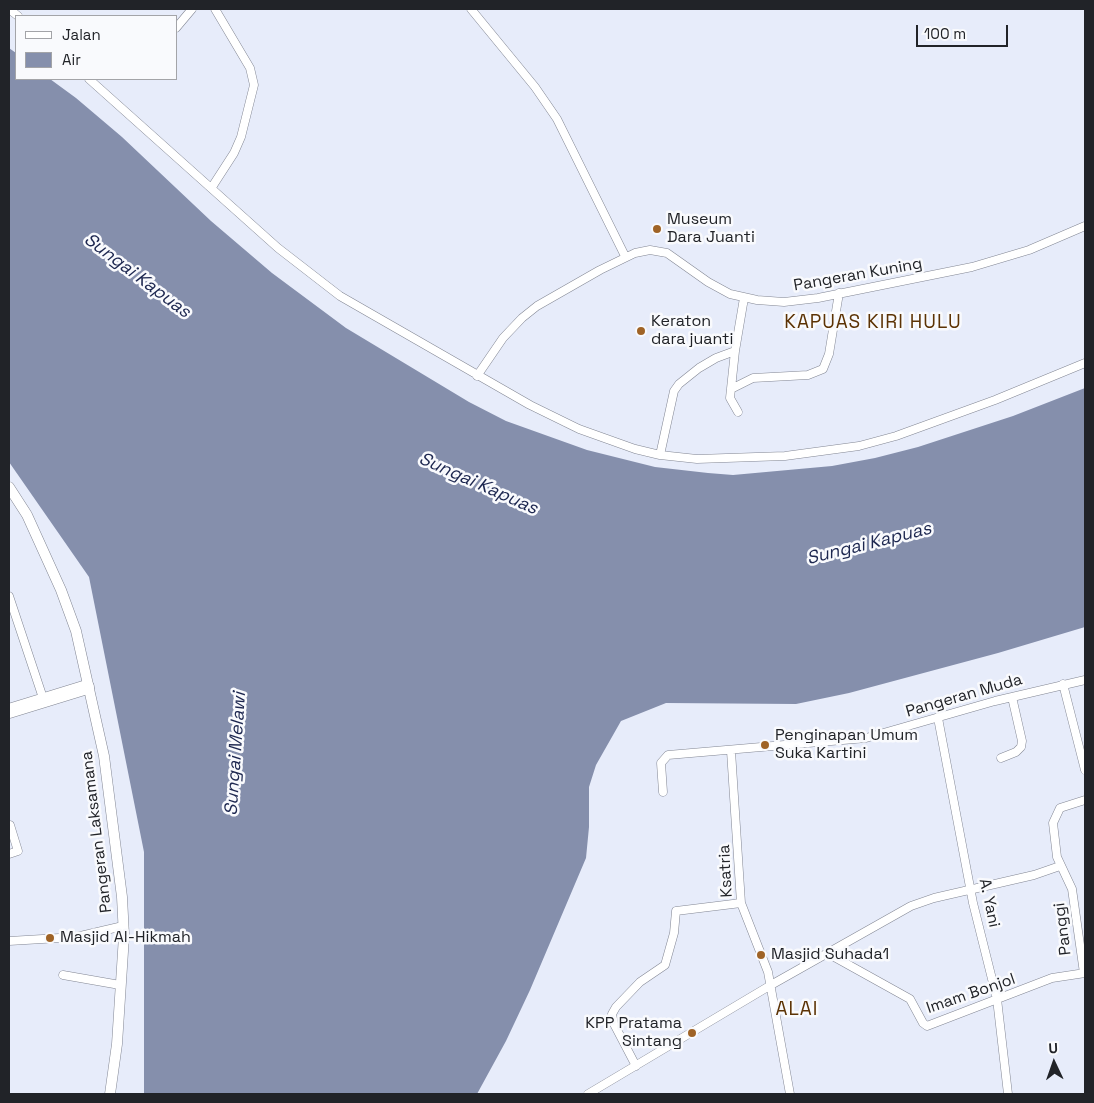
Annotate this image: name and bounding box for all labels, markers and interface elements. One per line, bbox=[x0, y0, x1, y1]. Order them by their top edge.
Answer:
legend bbox=[15, 15, 178, 80]
scale bar bbox=[919, 15, 1012, 47]
text: 100 m bbox=[924, 24, 966, 43]
text: Jalan bbox=[62, 25, 101, 44]
text: Air bbox=[62, 50, 81, 69]
place label: Museum Dara Juanti bbox=[667, 210, 755, 248]
marker: Museum Dara Juanti bbox=[651, 223, 663, 235]
water label: Sungai Kapuas bbox=[79, 229, 195, 323]
street label: Pangeran Kuning bbox=[792, 254, 924, 296]
place label: Keraton dara juanti bbox=[651, 312, 733, 350]
district label: KAPUAS KIRI HULU bbox=[782, 312, 964, 334]
marker: Keraton dara juanti bbox=[635, 325, 647, 337]
water label: Sungai Kapuas bbox=[415, 448, 541, 520]
water label: Sungai Kapuas bbox=[804, 518, 934, 570]
street label: Pangeran Muda bbox=[904, 670, 1024, 722]
water label: Sungai Melawi bbox=[221, 692, 251, 816]
place label: Penginapan Umum Suka Kartini bbox=[775, 726, 918, 764]
marker: Penginapan Umum Suka Kartini bbox=[759, 739, 771, 751]
street label: Pangeran Laksamana bbox=[78, 750, 116, 914]
street label: Ksatria bbox=[715, 844, 737, 898]
street label: A. Yani bbox=[974, 877, 1004, 929]
street label: Panggi bbox=[1050, 902, 1076, 956]
place label: Masjid Al-Hikmah bbox=[60, 928, 191, 948]
marker: Masjid Al-Hikmah bbox=[44, 932, 56, 944]
place label: Masjid Suhada1 bbox=[771, 945, 889, 965]
marker: Masjid Suhada1 bbox=[755, 949, 767, 961]
street label: Imam Bonjol bbox=[924, 970, 1018, 1018]
district label: ALAI bbox=[775, 999, 819, 1021]
place label: KPP Pratama Sintang bbox=[585, 1014, 682, 1052]
marker: KPP Pratama Sintang bbox=[686, 1027, 698, 1039]
north arrow bbox=[1029, 1038, 1079, 1088]
text: U bbox=[1048, 1039, 1058, 1057]

